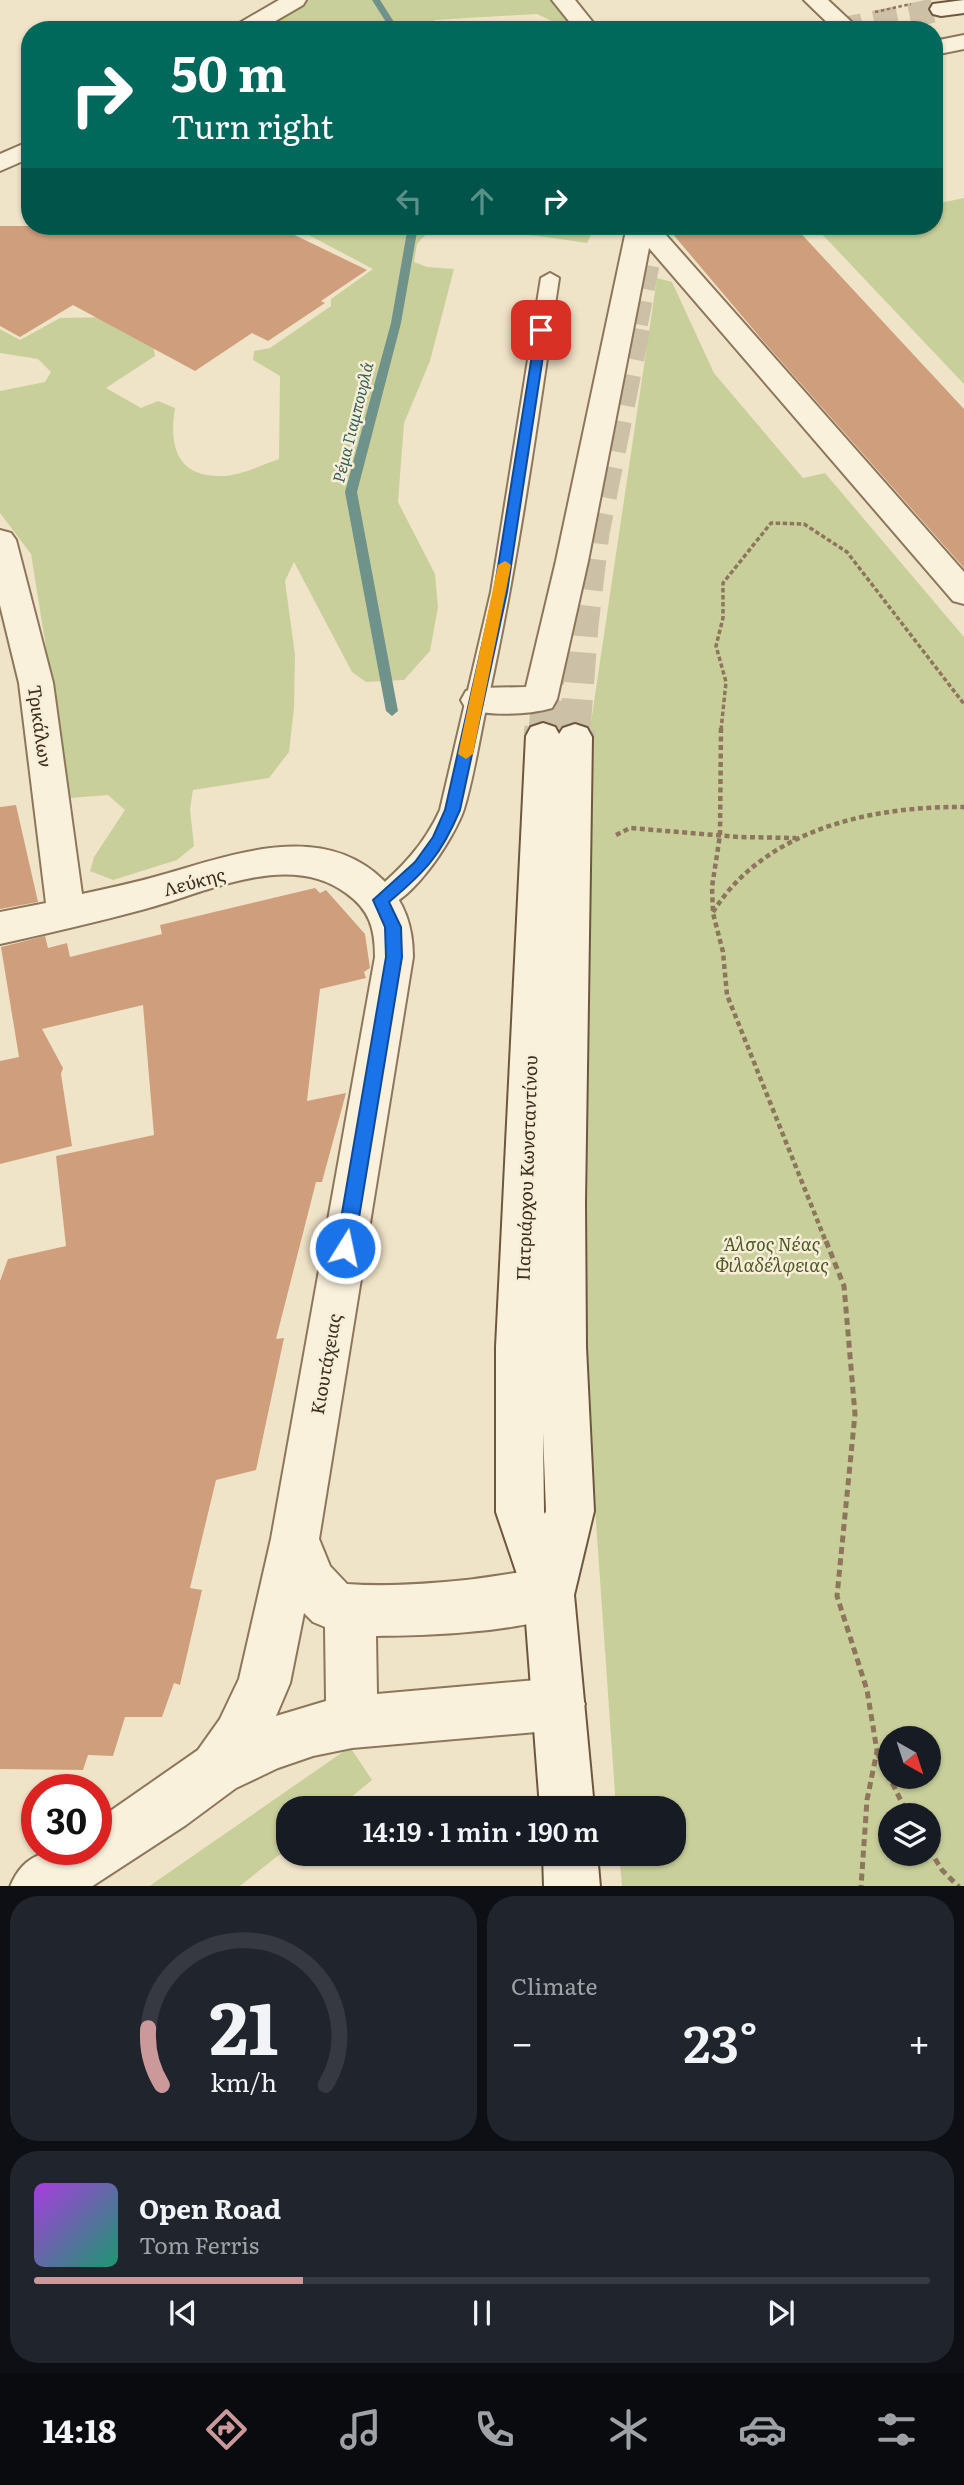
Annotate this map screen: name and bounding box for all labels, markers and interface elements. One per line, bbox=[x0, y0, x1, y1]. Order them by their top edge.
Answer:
text: 50 m bbox=[171, 34, 287, 107]
icon: right bbox=[56, 49, 147, 140]
text: Turn right bbox=[171, 101, 333, 149]
icon: left bbox=[390, 182, 428, 220]
icon: ahead bbox=[463, 182, 501, 220]
icon: right bbox=[536, 182, 574, 220]
pin bbox=[511, 300, 571, 360]
icon: arrive bbox=[522, 311, 560, 349]
water label: Ρέμα Γιαμπουρλά bbox=[325, 359, 379, 485]
street label: Τρικάλων bbox=[22, 683, 60, 769]
street label: Λεύκης bbox=[160, 860, 228, 902]
street label: Πατριάρχου Κωνσταντίνου bbox=[509, 1055, 543, 1281]
position arrow bbox=[308, 1211, 382, 1285]
park label: Άλσος Νέας Φιλαδέλφειας bbox=[715, 1230, 829, 1278]
street label: Κιουτάχειας bbox=[303, 1311, 347, 1417]
north arrow bbox=[878, 1726, 942, 1788]
map controls bbox=[878, 1726, 941, 1866]
speed limit sign: 30 bbox=[21, 1774, 112, 1865]
button: layers bbox=[878, 1803, 941, 1866]
text: 14:19 · 1 min · 190 m bbox=[363, 1811, 599, 1850]
text: Climate bbox=[511, 1968, 597, 2002]
text: 21 bbox=[209, 1969, 278, 2077]
text: 23° bbox=[683, 2002, 758, 2079]
text: − bbox=[511, 2012, 533, 2069]
text: + bbox=[908, 2012, 930, 2069]
text: km/h bbox=[210, 2062, 277, 2099]
text: Open Road bbox=[139, 2188, 281, 2227]
text: Tom Ferris bbox=[139, 2227, 259, 2261]
icon: previous bbox=[164, 2294, 202, 2332]
icon: pause bbox=[463, 2294, 501, 2332]
icon: next bbox=[762, 2294, 800, 2332]
text: 14:18 bbox=[43, 2405, 117, 2453]
icon: directions bbox=[202, 2405, 251, 2454]
icon: music bbox=[336, 2405, 385, 2454]
icon: phone bbox=[470, 2405, 519, 2454]
icon: climate bbox=[604, 2405, 653, 2454]
icon: car bbox=[738, 2405, 787, 2454]
icon: filters bbox=[872, 2405, 921, 2454]

